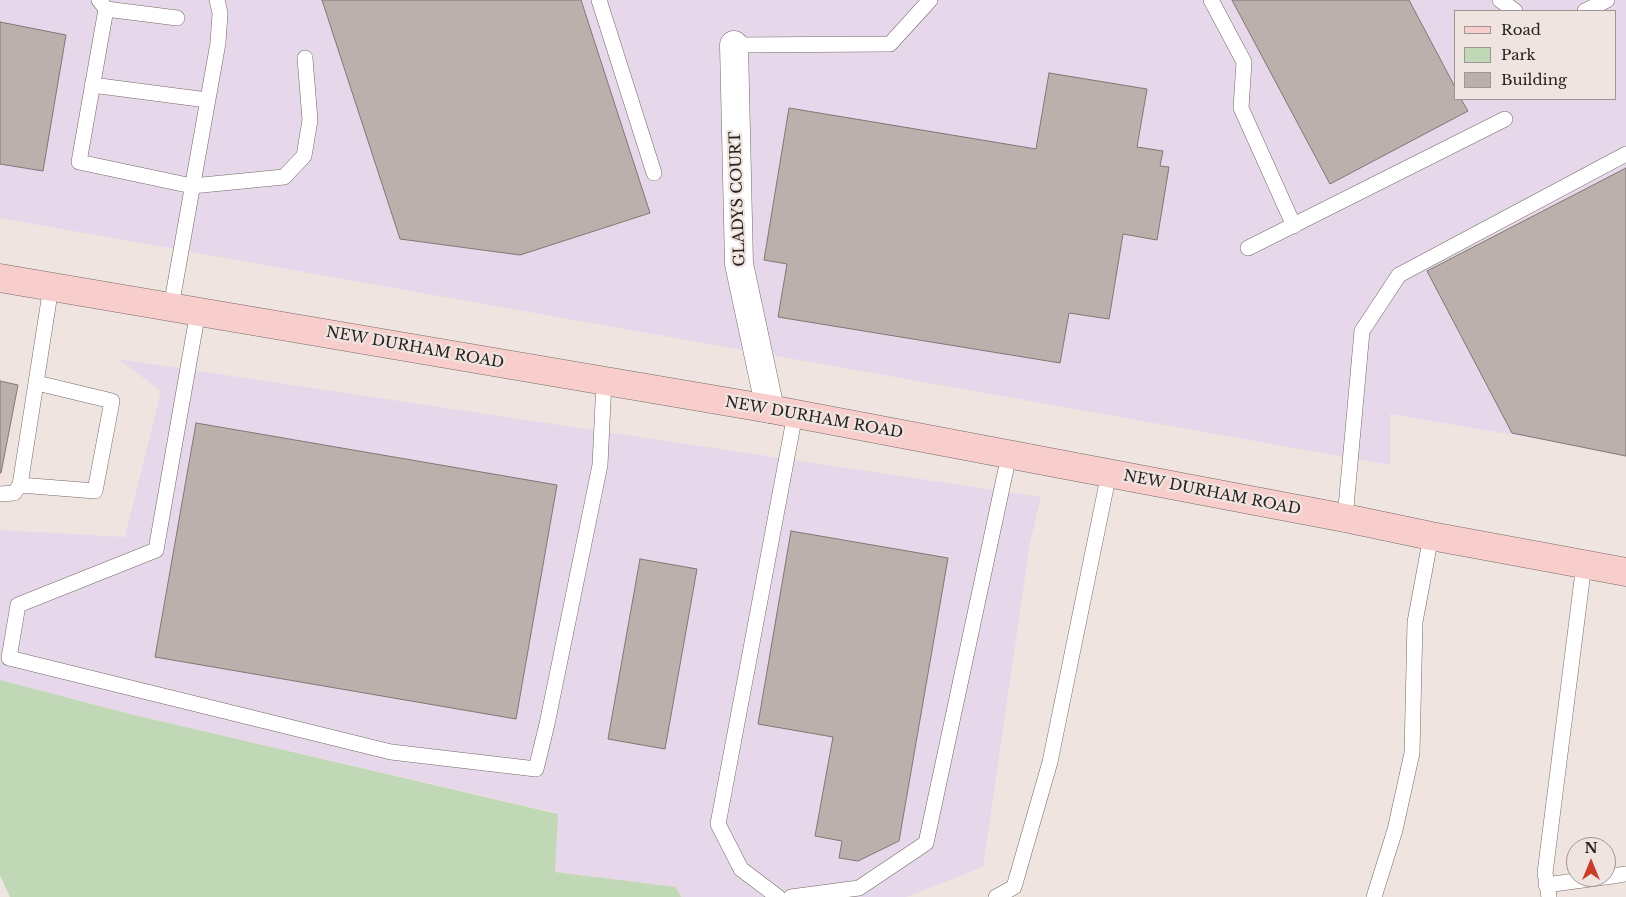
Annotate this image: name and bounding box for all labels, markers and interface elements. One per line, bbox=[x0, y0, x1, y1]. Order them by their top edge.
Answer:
legend bbox=[1454, 10, 1616, 100]
text: Road bbox=[1501, 20, 1541, 39]
text: Park bbox=[1501, 45, 1536, 64]
text: Building bbox=[1501, 70, 1567, 89]
street label: GLADYS COURT bbox=[727, 131, 749, 267]
street label: NEW DURHAM ROAD bbox=[325, 323, 505, 373]
street label: NEW DURHAM ROAD bbox=[724, 393, 904, 443]
street label: NEW DURHAM ROAD bbox=[1122, 467, 1302, 519]
north arrow bbox=[1566, 837, 1616, 887]
text: N bbox=[1584, 839, 1598, 857]

